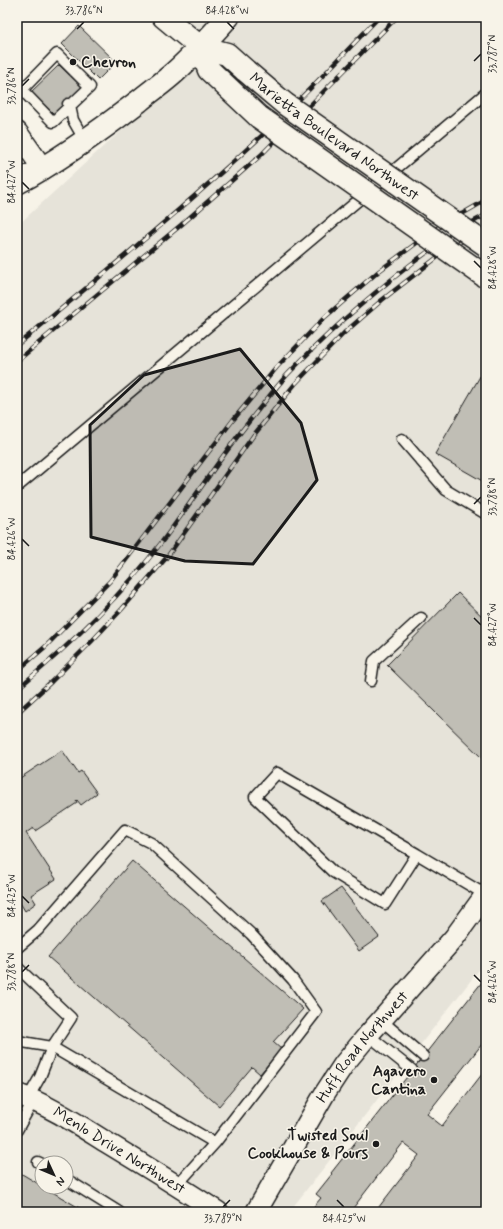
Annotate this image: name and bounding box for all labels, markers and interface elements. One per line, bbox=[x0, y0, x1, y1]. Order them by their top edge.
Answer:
text: 33.786°N bbox=[65, 4, 103, 18]
text: 84.428°W bbox=[205, 4, 249, 18]
text: 33.787°N bbox=[486, 35, 500, 73]
place label: Chevron bbox=[81, 52, 136, 73]
marker: Chevron bbox=[68, 57, 78, 67]
text: 33.786°N bbox=[5, 67, 19, 105]
street label: Marietta Boulevard Northwest bbox=[245, 68, 424, 206]
text: 84.427°W bbox=[5, 160, 19, 204]
text: 84.428°W bbox=[486, 246, 500, 290]
text: 33.788°N bbox=[486, 478, 500, 516]
text: 84.426°W bbox=[5, 518, 19, 560]
text: 84.427°W bbox=[486, 603, 500, 647]
text: 84.425°W bbox=[5, 874, 19, 918]
text: 33.788°N bbox=[5, 953, 19, 991]
text: 84.426°W bbox=[486, 961, 500, 1003]
street label: Huff Road Northwest bbox=[311, 986, 413, 1107]
place label: Agavero Cantina bbox=[371, 1061, 426, 1100]
marker: Agavero Cantina bbox=[429, 1075, 439, 1085]
street label: Menlo Drive Northwest bbox=[49, 1104, 189, 1198]
place label: Twisted Soul Cookhouse & Pours bbox=[248, 1125, 369, 1164]
marker: Twisted Soul Cookhouse & Pours bbox=[371, 1139, 381, 1149]
north arrow bbox=[34, 1155, 74, 1195]
text: 33.789°N bbox=[204, 1212, 242, 1226]
text: 84.425°W bbox=[322, 1212, 366, 1226]

